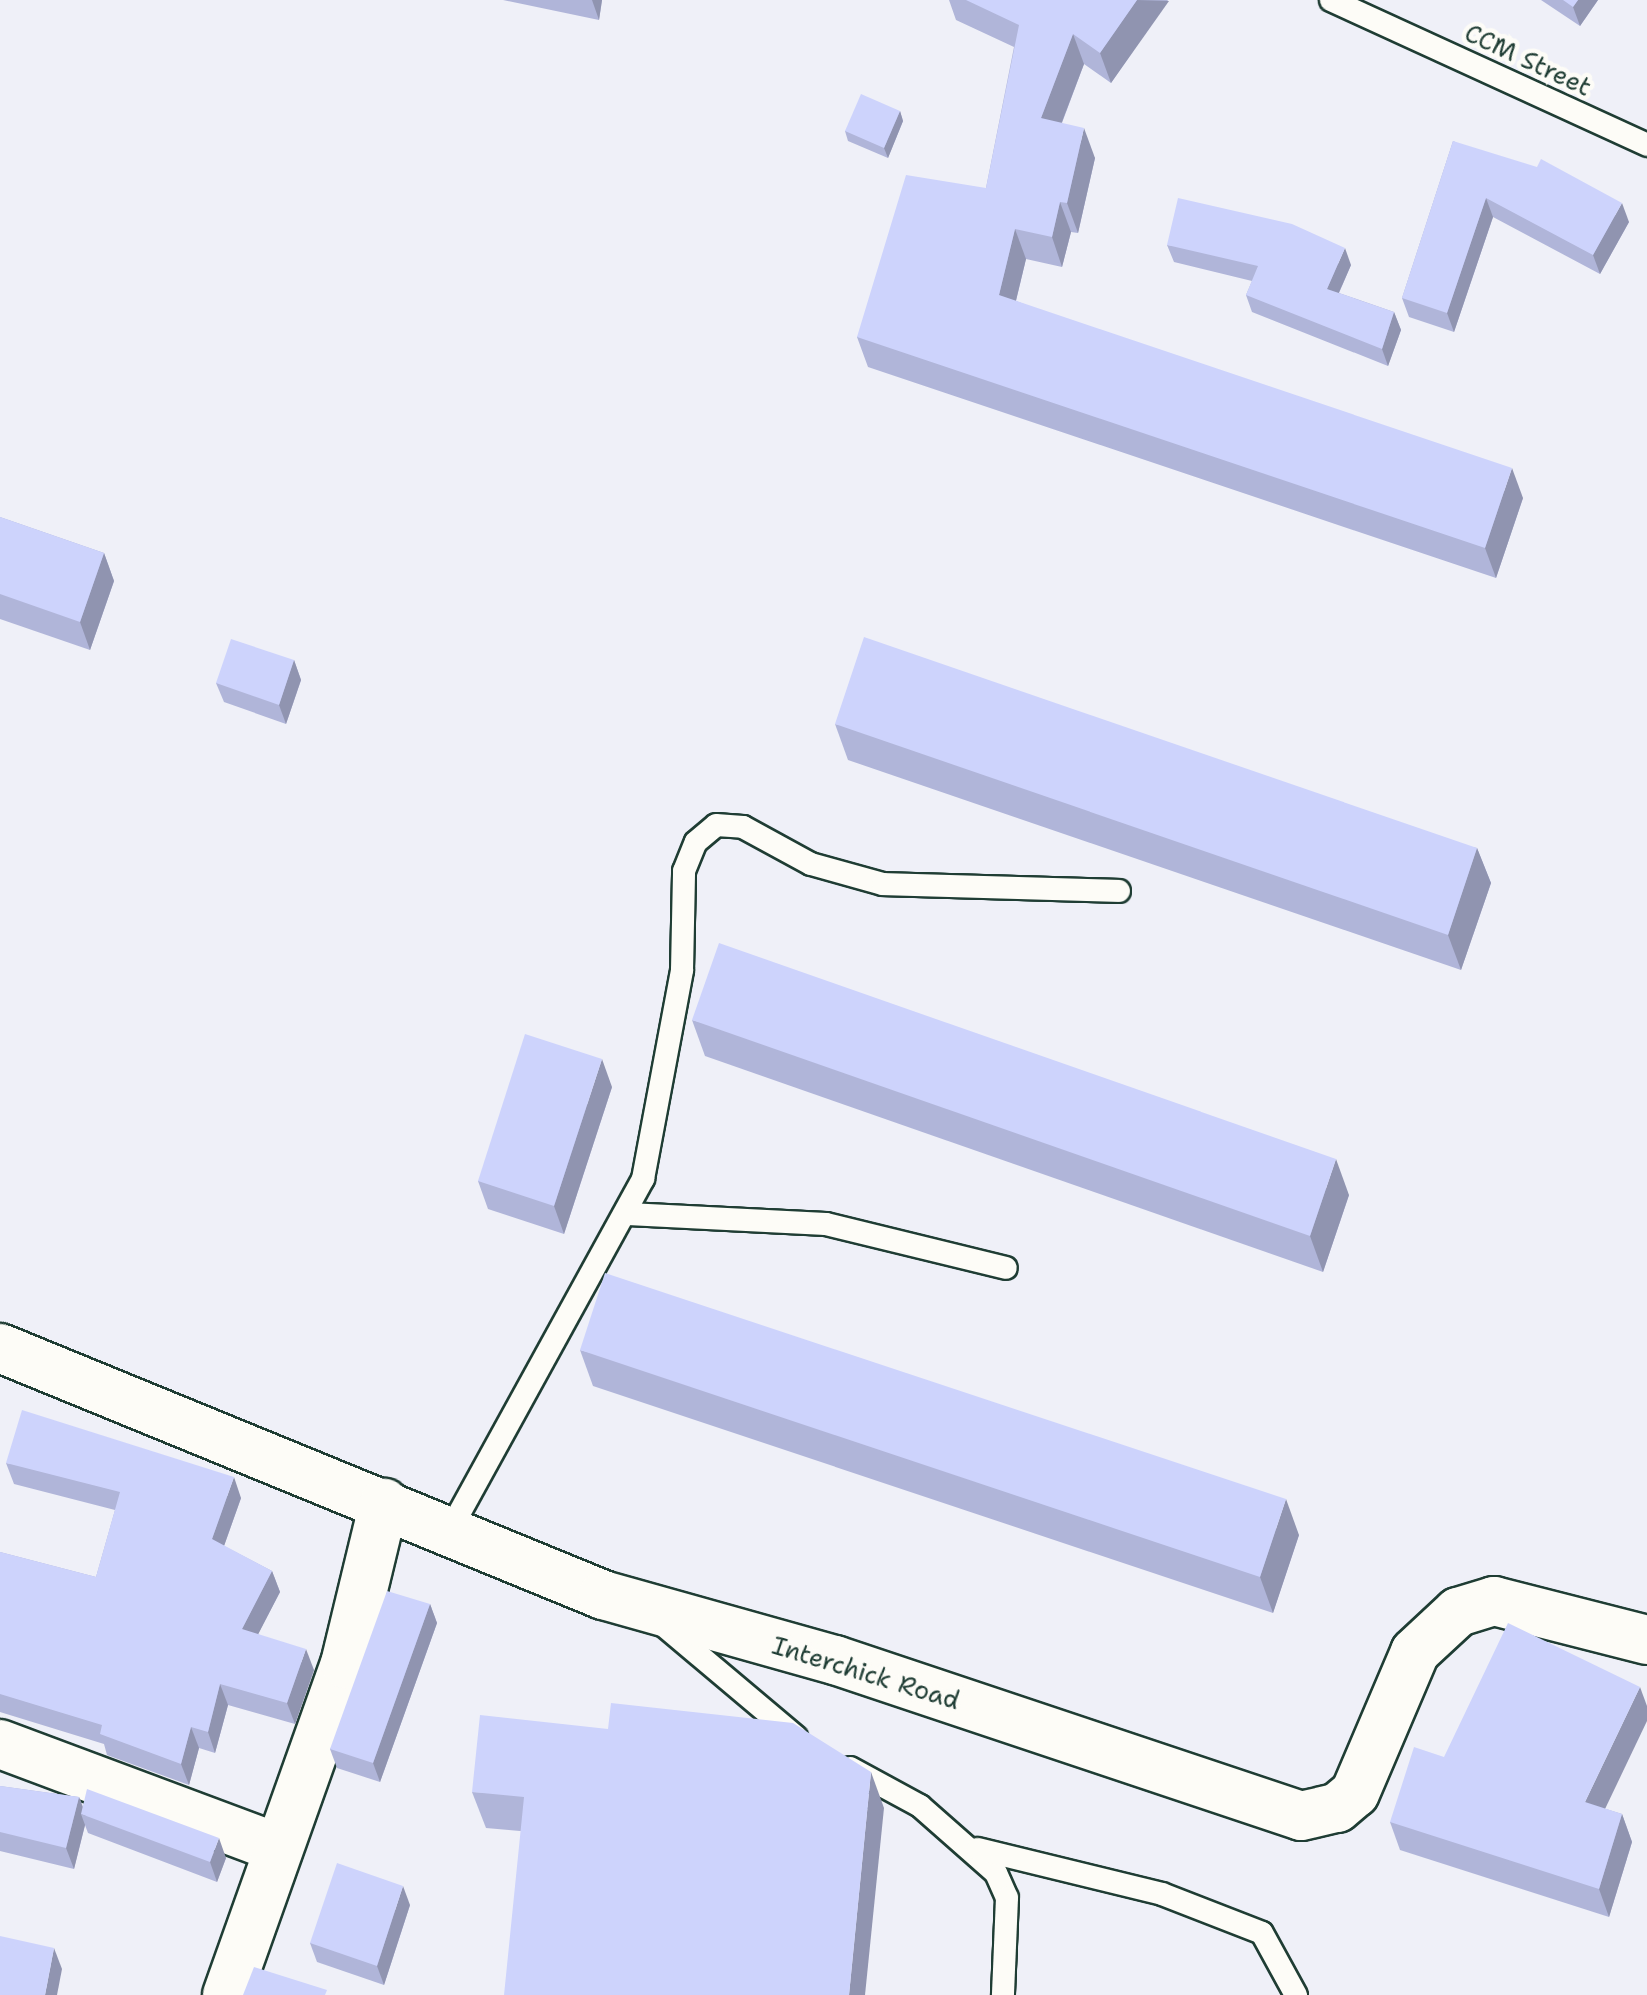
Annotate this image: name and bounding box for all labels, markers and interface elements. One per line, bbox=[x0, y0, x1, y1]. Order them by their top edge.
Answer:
street label: CCM Street bbox=[1460, 18, 1596, 102]
street label: Interchick Road bbox=[769, 1630, 963, 1716]

